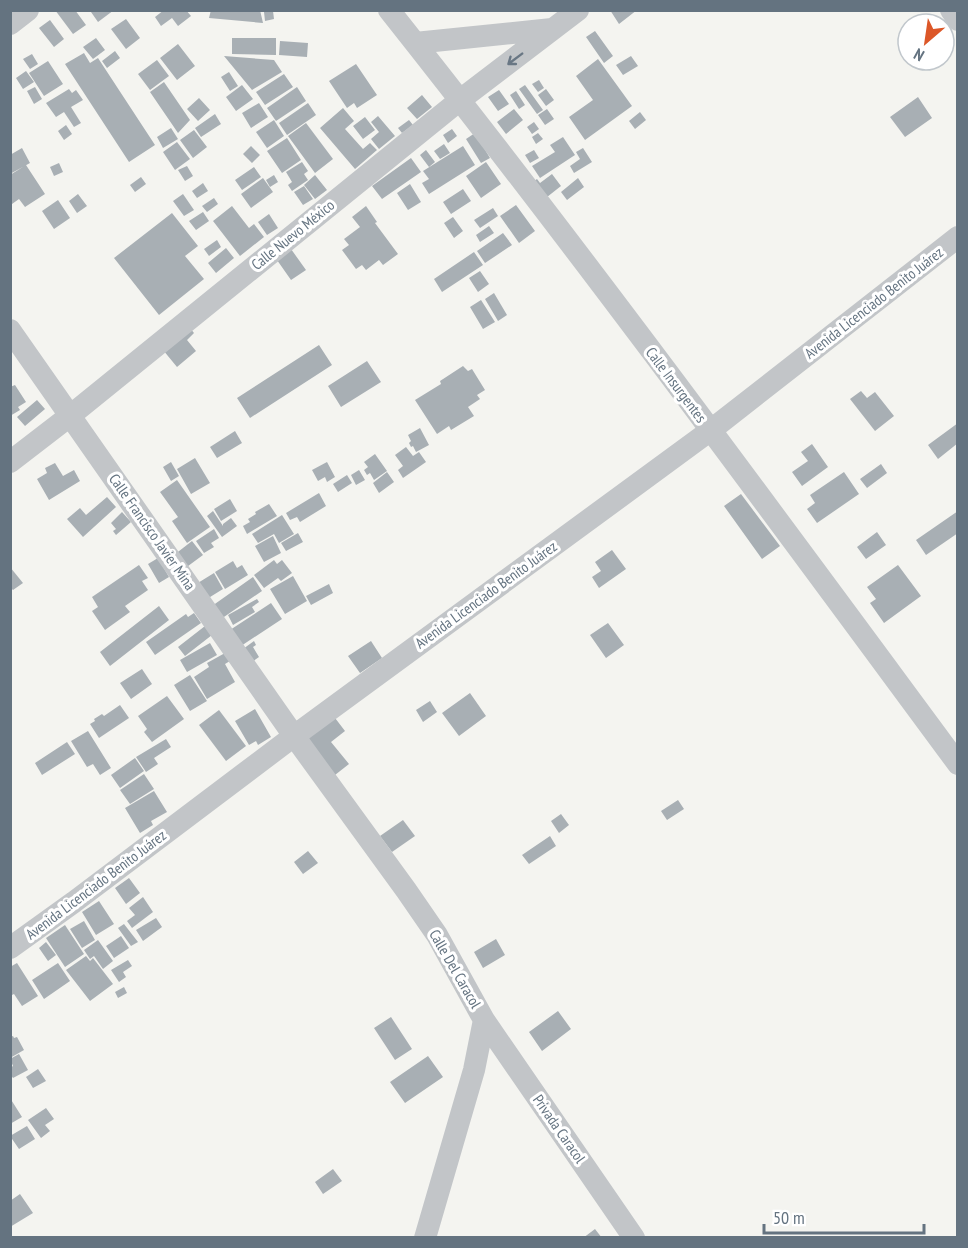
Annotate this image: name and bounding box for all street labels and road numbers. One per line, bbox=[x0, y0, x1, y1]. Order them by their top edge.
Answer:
street label: Calle Nuevo México bbox=[247, 195, 338, 274]
street label: Avenida Licenciado Benito Juárez bbox=[801, 243, 947, 363]
street label: Calle Insurgentes bbox=[642, 343, 711, 426]
street label: Calle Francisco Javier Mina bbox=[105, 470, 200, 594]
street label: Avenida Licenciado Benito Juárez bbox=[411, 537, 560, 652]
street label: Avenida Licenciado Benito Juárez bbox=[22, 826, 170, 944]
street label: Calle Del Caracol bbox=[425, 926, 486, 1012]
street label: Privada Caracol bbox=[529, 1091, 590, 1167]

